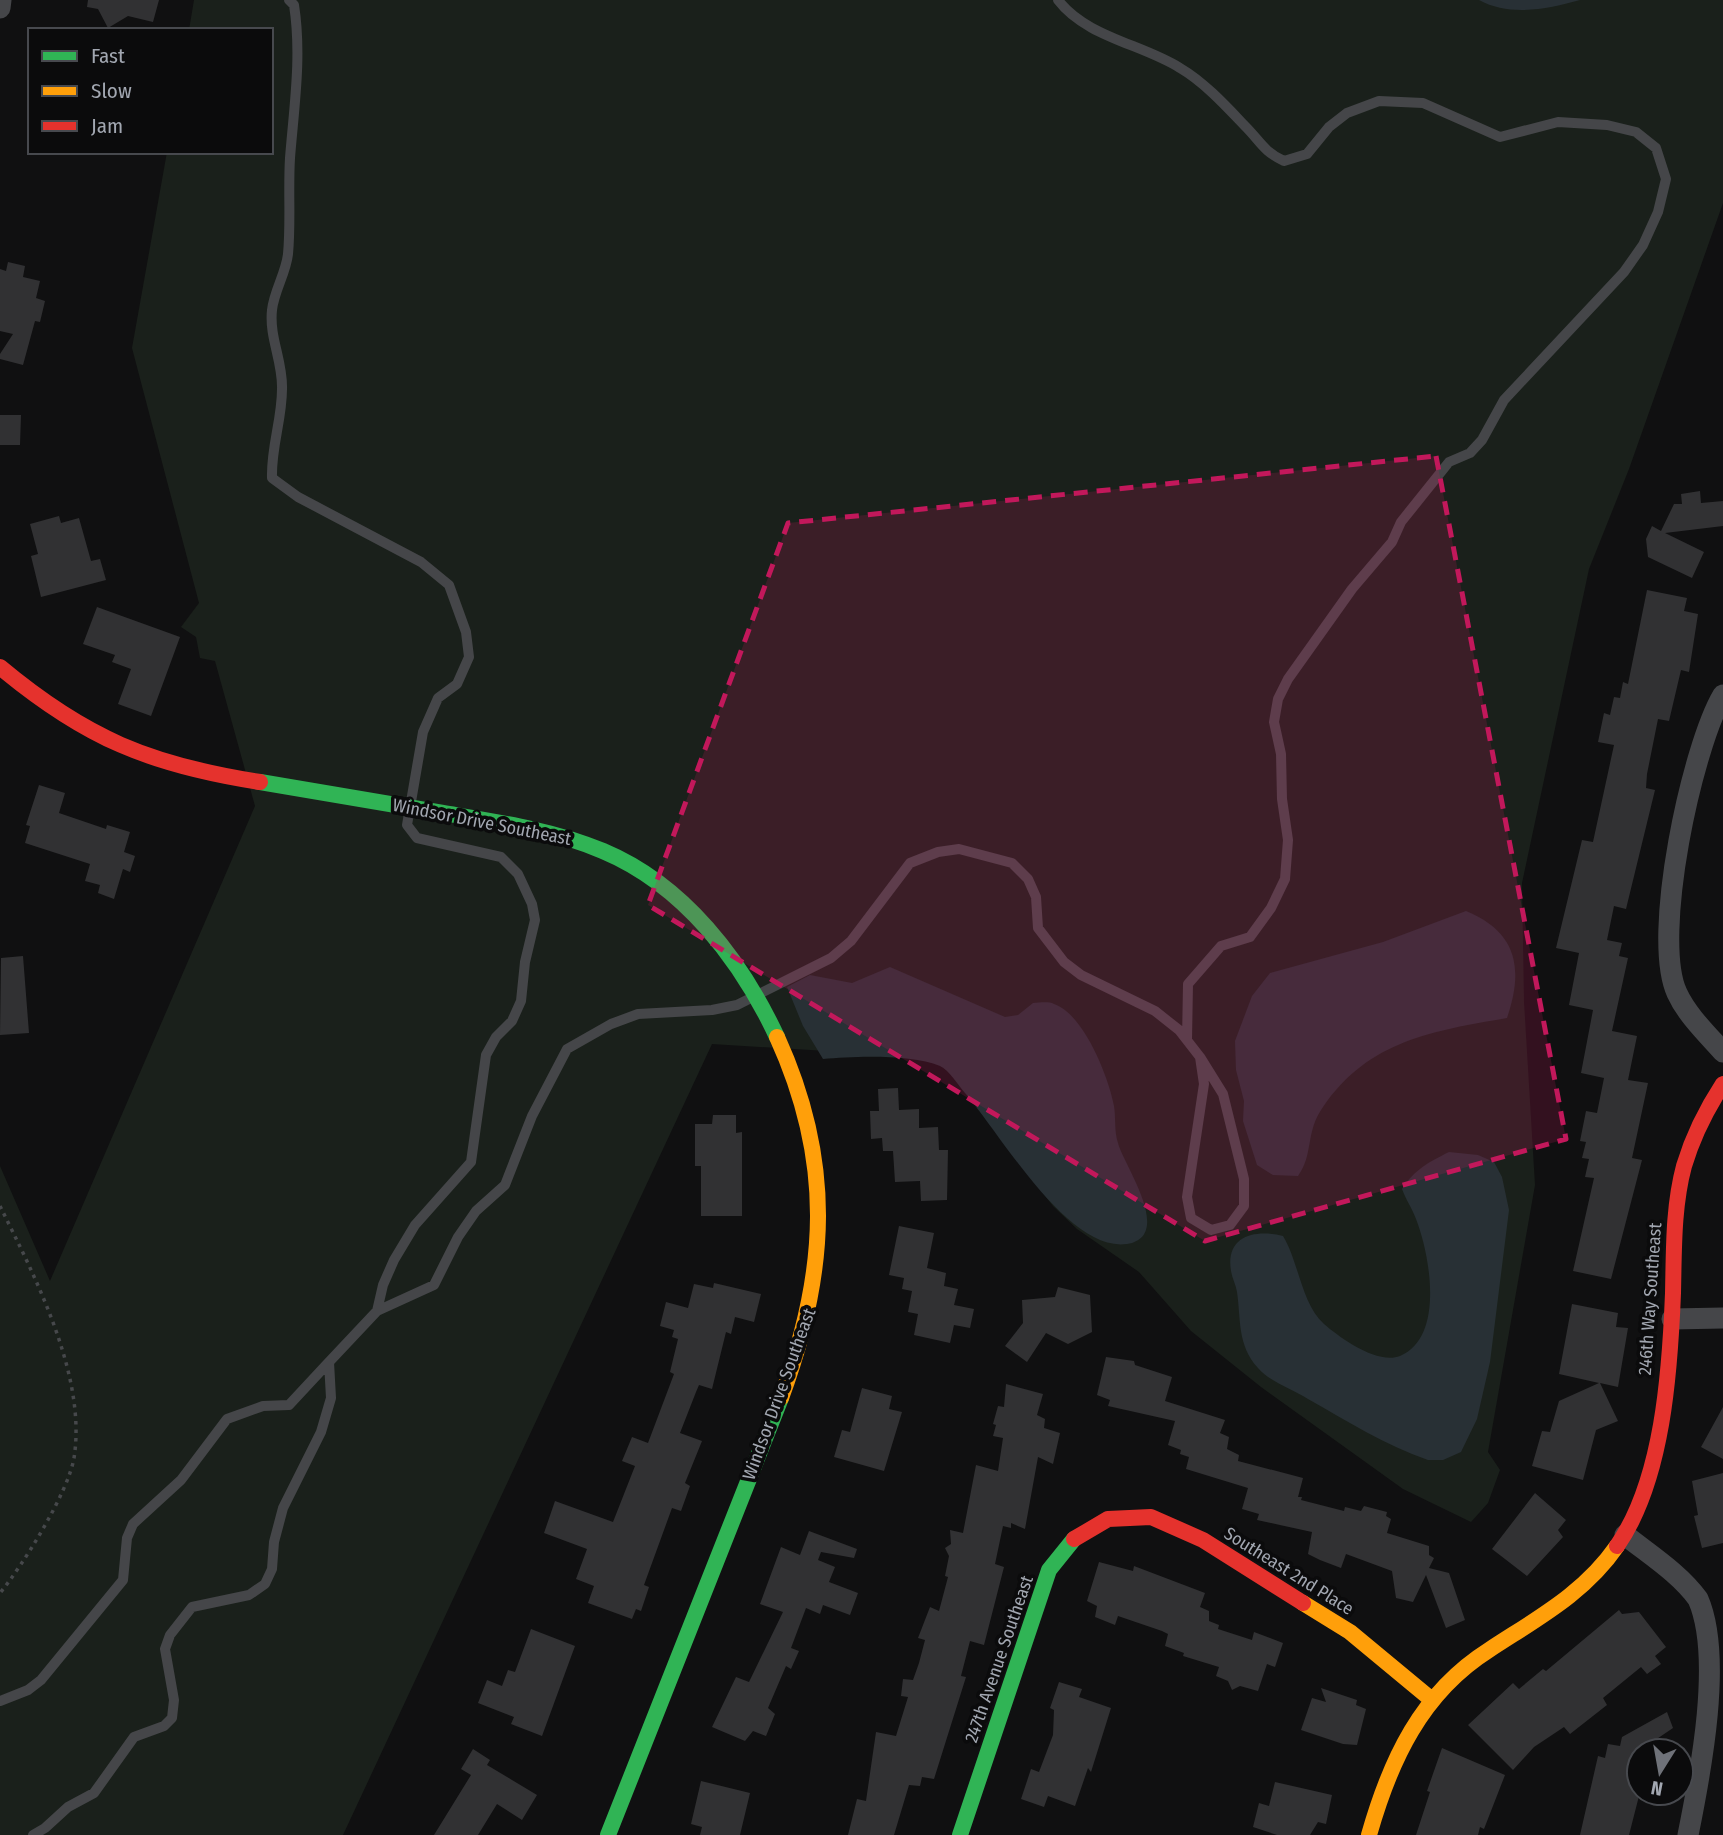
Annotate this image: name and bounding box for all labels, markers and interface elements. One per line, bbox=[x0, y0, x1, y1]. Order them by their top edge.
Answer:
legend bbox=[28, 28, 273, 154]
text: Fast bbox=[91, 43, 125, 69]
text: Slow bbox=[91, 78, 132, 104]
text: Jam bbox=[91, 113, 123, 139]
street label: Windsor Drive Southeast bbox=[391, 794, 573, 850]
street label: 246th Way Southeast bbox=[1634, 1222, 1666, 1376]
street label: Windsor Drive Southeast bbox=[738, 1305, 820, 1483]
street label: Southeast 2nd Place bbox=[1220, 1522, 1358, 1620]
street label: 247th Avenue Southeast bbox=[960, 1572, 1038, 1745]
north arrow bbox=[1625, 1737, 1695, 1807]
text: N bbox=[1649, 1776, 1665, 1801]

